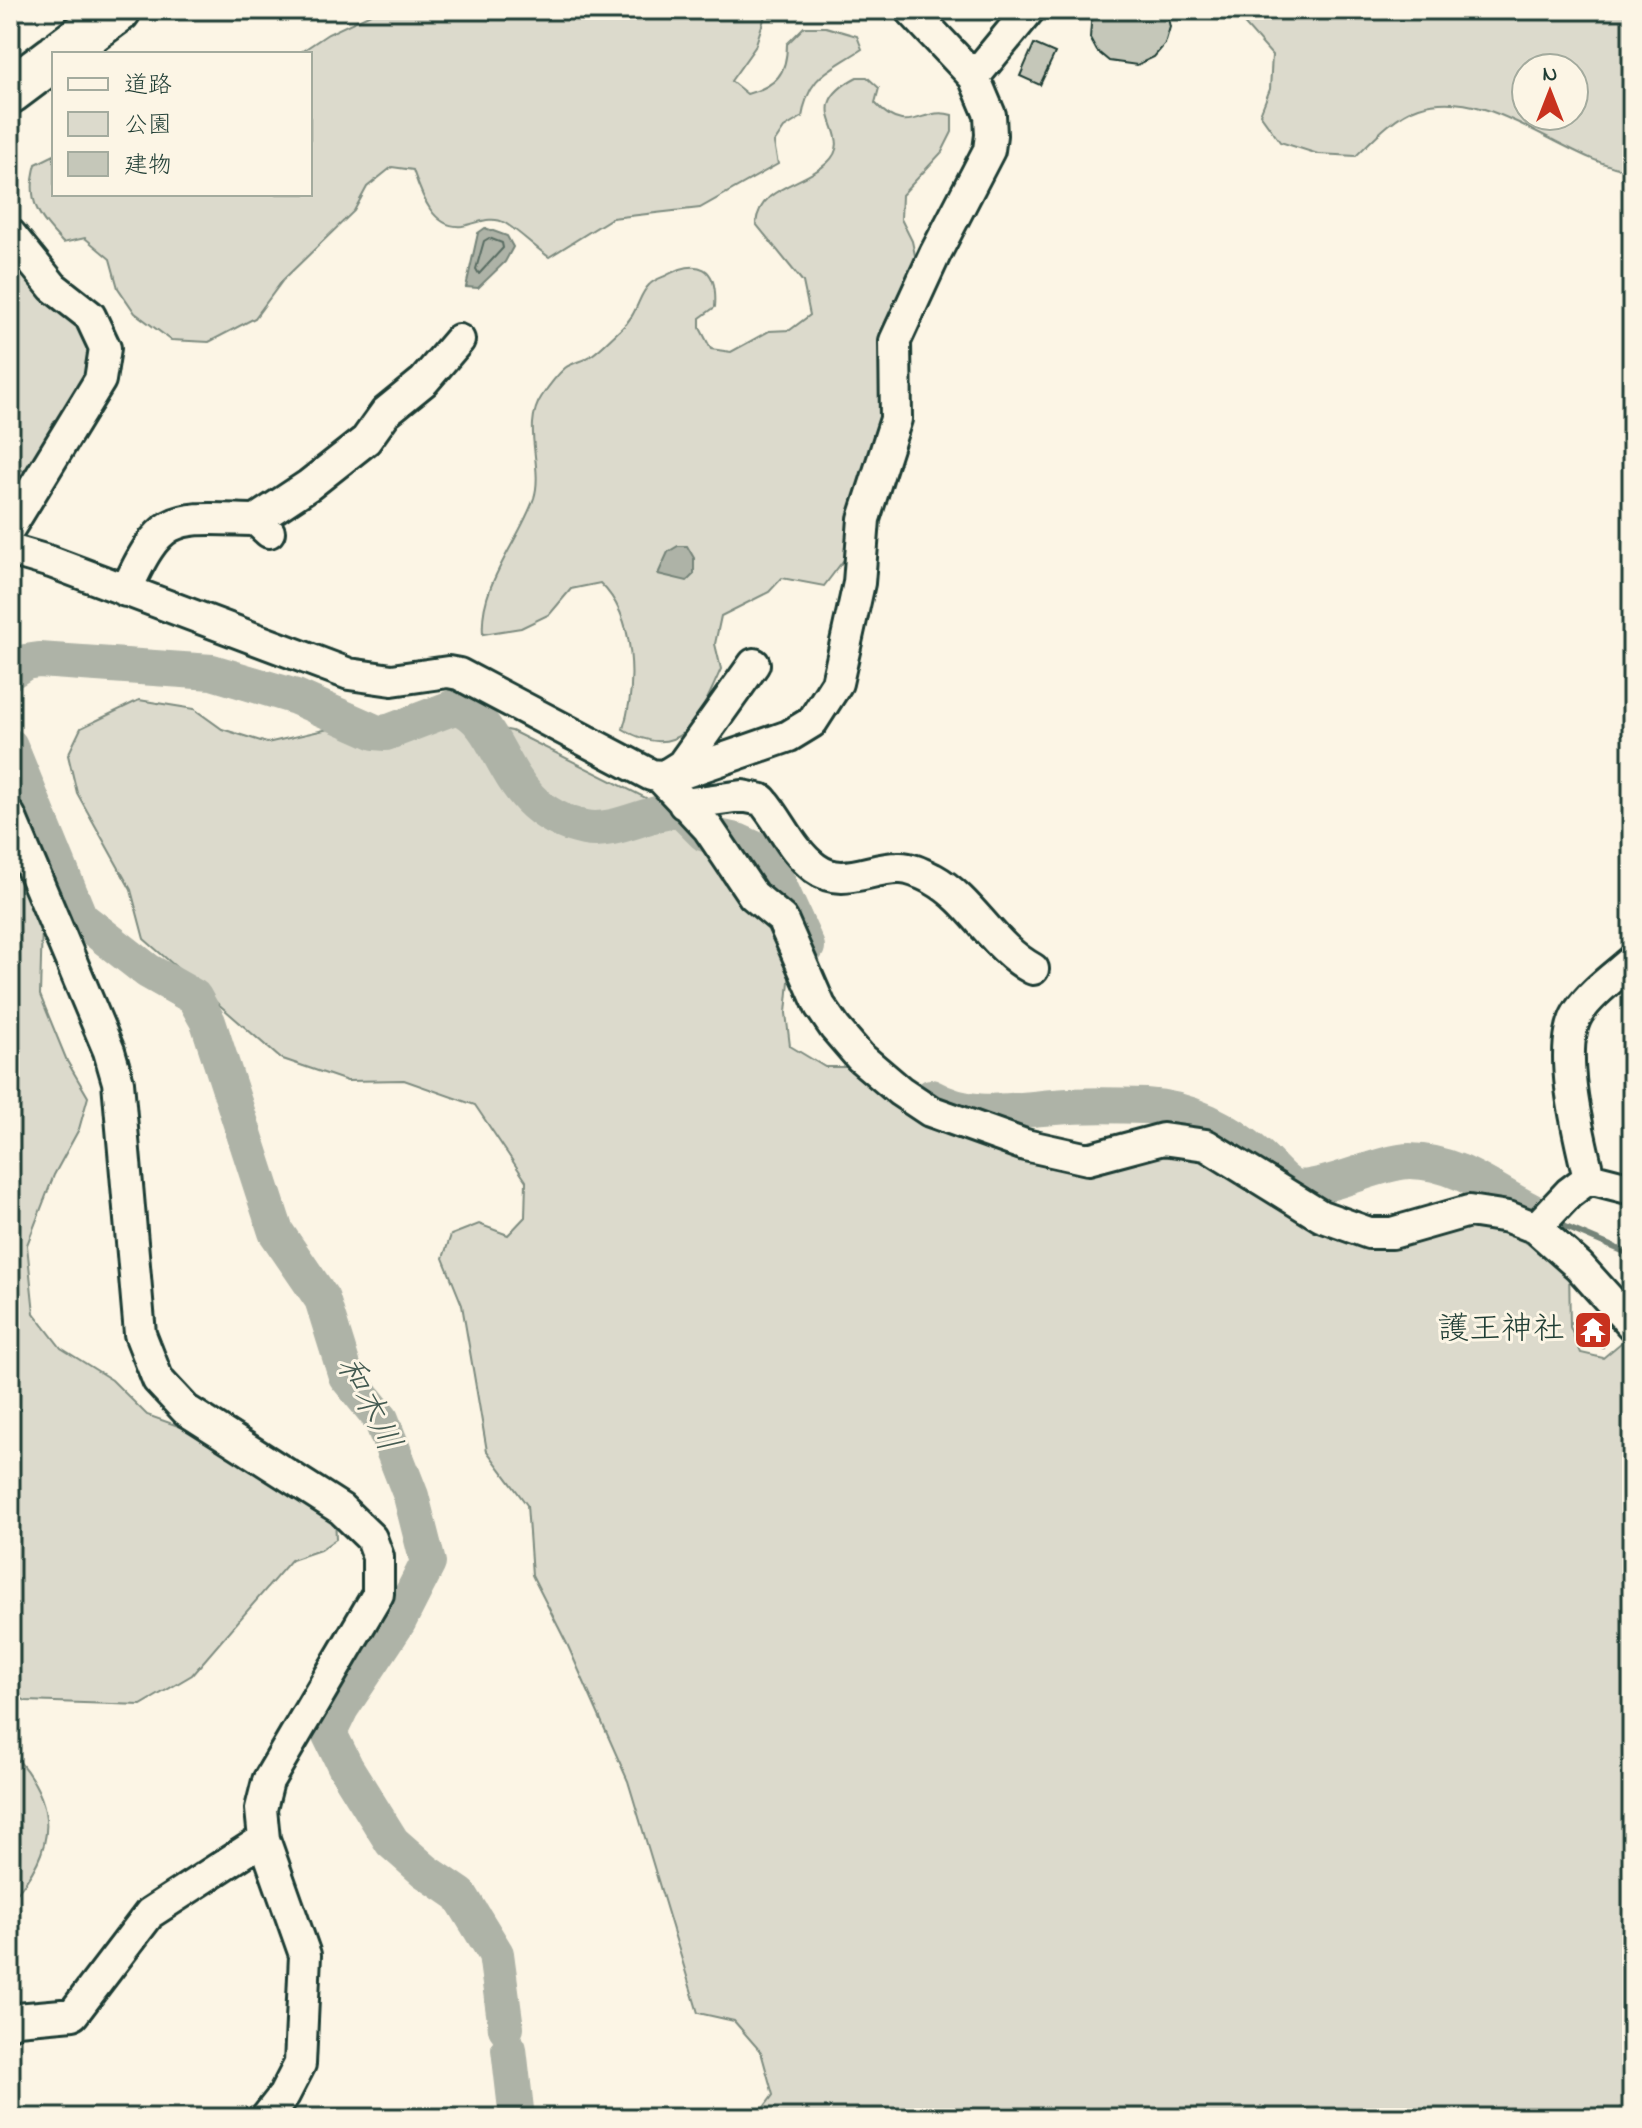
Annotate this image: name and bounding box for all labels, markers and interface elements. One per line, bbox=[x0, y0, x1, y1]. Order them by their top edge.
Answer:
legend bbox=[52, 52, 312, 196]
north arrow bbox=[1510, 52, 1590, 132]
text: N bbox=[1543, 59, 1557, 91]
text: 道路 bbox=[124, 69, 172, 104]
text: 公園 bbox=[124, 109, 172, 144]
text: 建物 bbox=[124, 149, 172, 184]
place label: 護王神社 bbox=[1437, 1307, 1565, 1354]
temple icon: 護王神社 bbox=[1572, 1309, 1614, 1351]
water label: 和木川 bbox=[322, 1348, 412, 1462]

